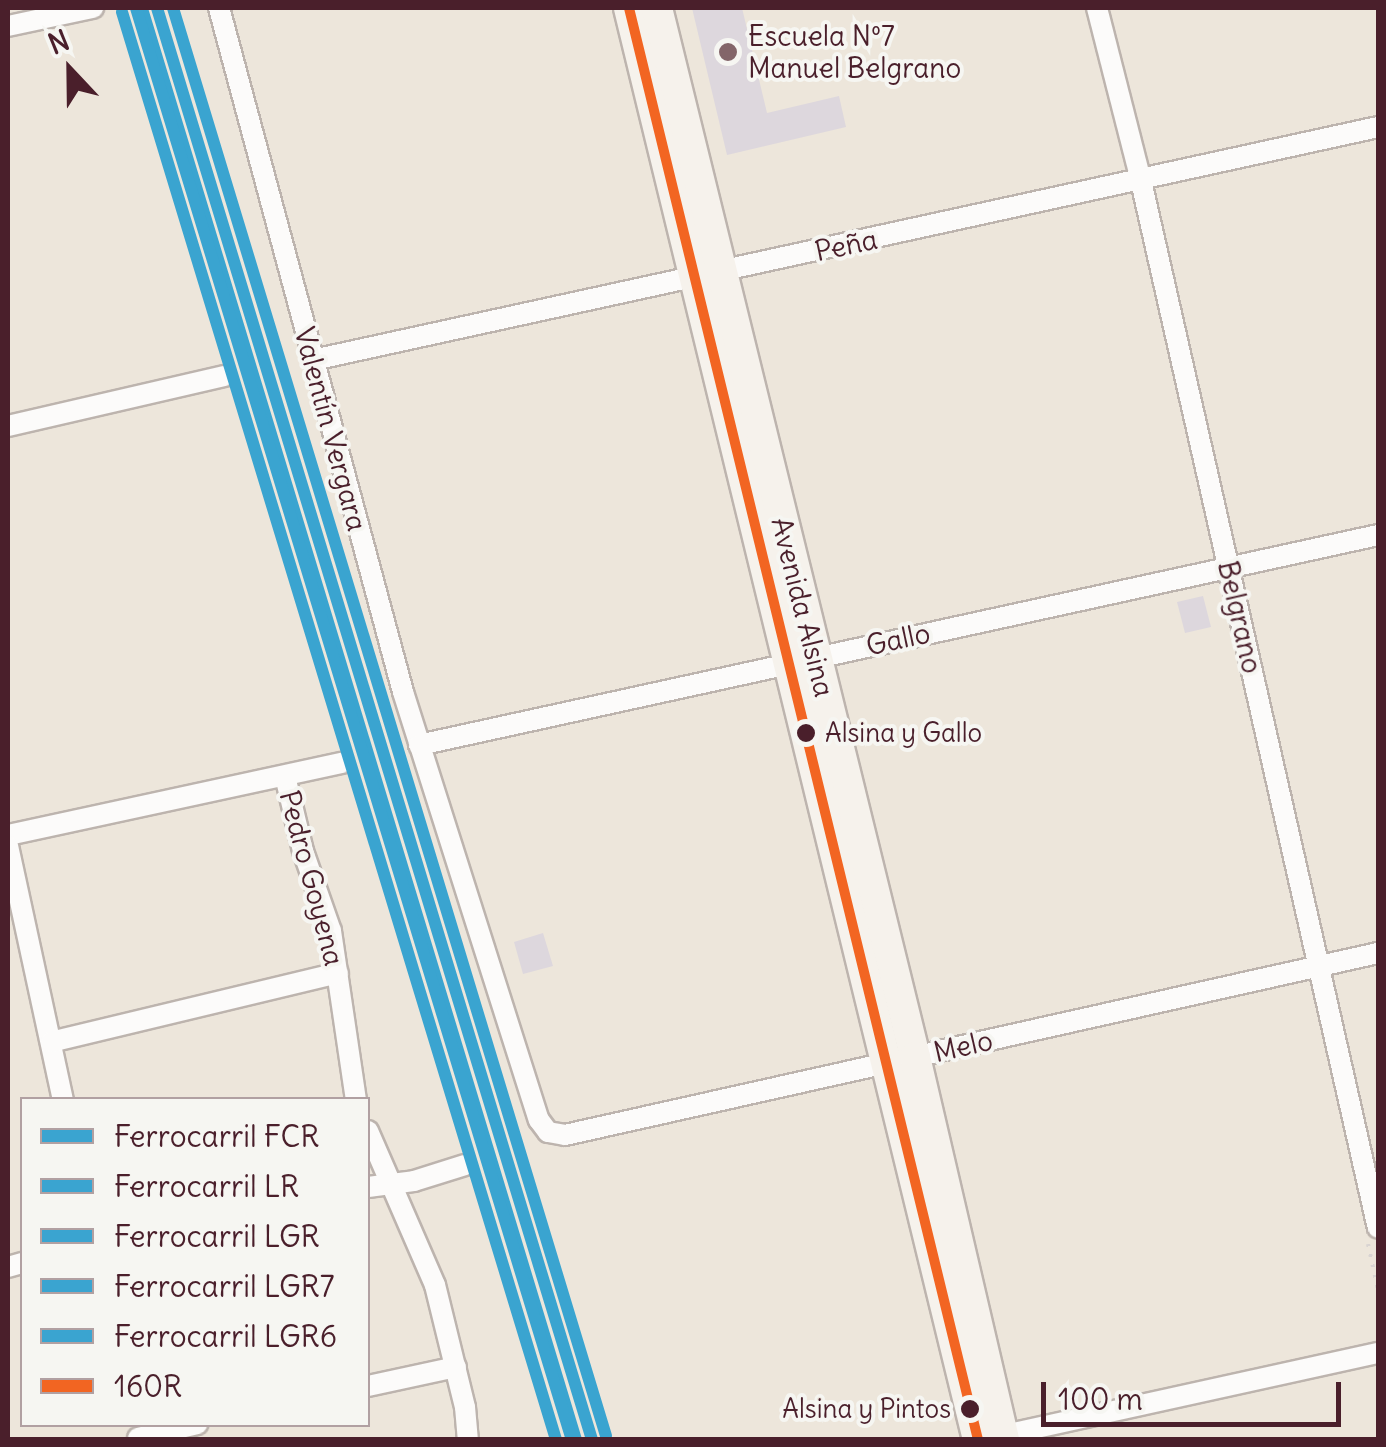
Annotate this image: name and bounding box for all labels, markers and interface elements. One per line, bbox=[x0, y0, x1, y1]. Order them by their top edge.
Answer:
place label: Escuela Nº7 Manuel Belgrano bbox=[748, 19, 961, 85]
north arrow bbox=[20, 20, 120, 120]
text: N bbox=[43, 22, 74, 63]
marker: Escuela Nº7 Manuel Belgrano bbox=[717, 41, 739, 63]
street label: Peña bbox=[812, 222, 880, 268]
street label: Valentín Vergara bbox=[288, 323, 374, 535]
street label: Avenida Alsina bbox=[764, 514, 842, 700]
street label: Belgrano bbox=[1211, 557, 1269, 677]
street label: Gallo bbox=[863, 616, 933, 662]
place label: Alsina y Gallo bbox=[825, 717, 982, 749]
marker: Alsina y Gallo bbox=[796, 723, 816, 743]
street label: Pedro Goyena bbox=[272, 787, 352, 969]
street label: Melo bbox=[930, 1023, 996, 1069]
legend bbox=[20, 1097, 370, 1427]
text: Ferrocarril FCR bbox=[114, 1117, 319, 1155]
text: Ferrocarril LR bbox=[114, 1167, 299, 1205]
text: Ferrocarril LGR bbox=[114, 1217, 320, 1255]
text: Ferrocarril LGR7 bbox=[114, 1267, 334, 1305]
text: Ferrocarril LGR6 bbox=[114, 1317, 337, 1355]
scale bar bbox=[1046, 1362, 1346, 1424]
text: 160R bbox=[114, 1367, 182, 1405]
text: 100 m bbox=[1058, 1380, 1143, 1418]
place label: Alsina y Pintos bbox=[782, 1393, 951, 1425]
marker: Alsina y Pintos bbox=[960, 1399, 980, 1419]

